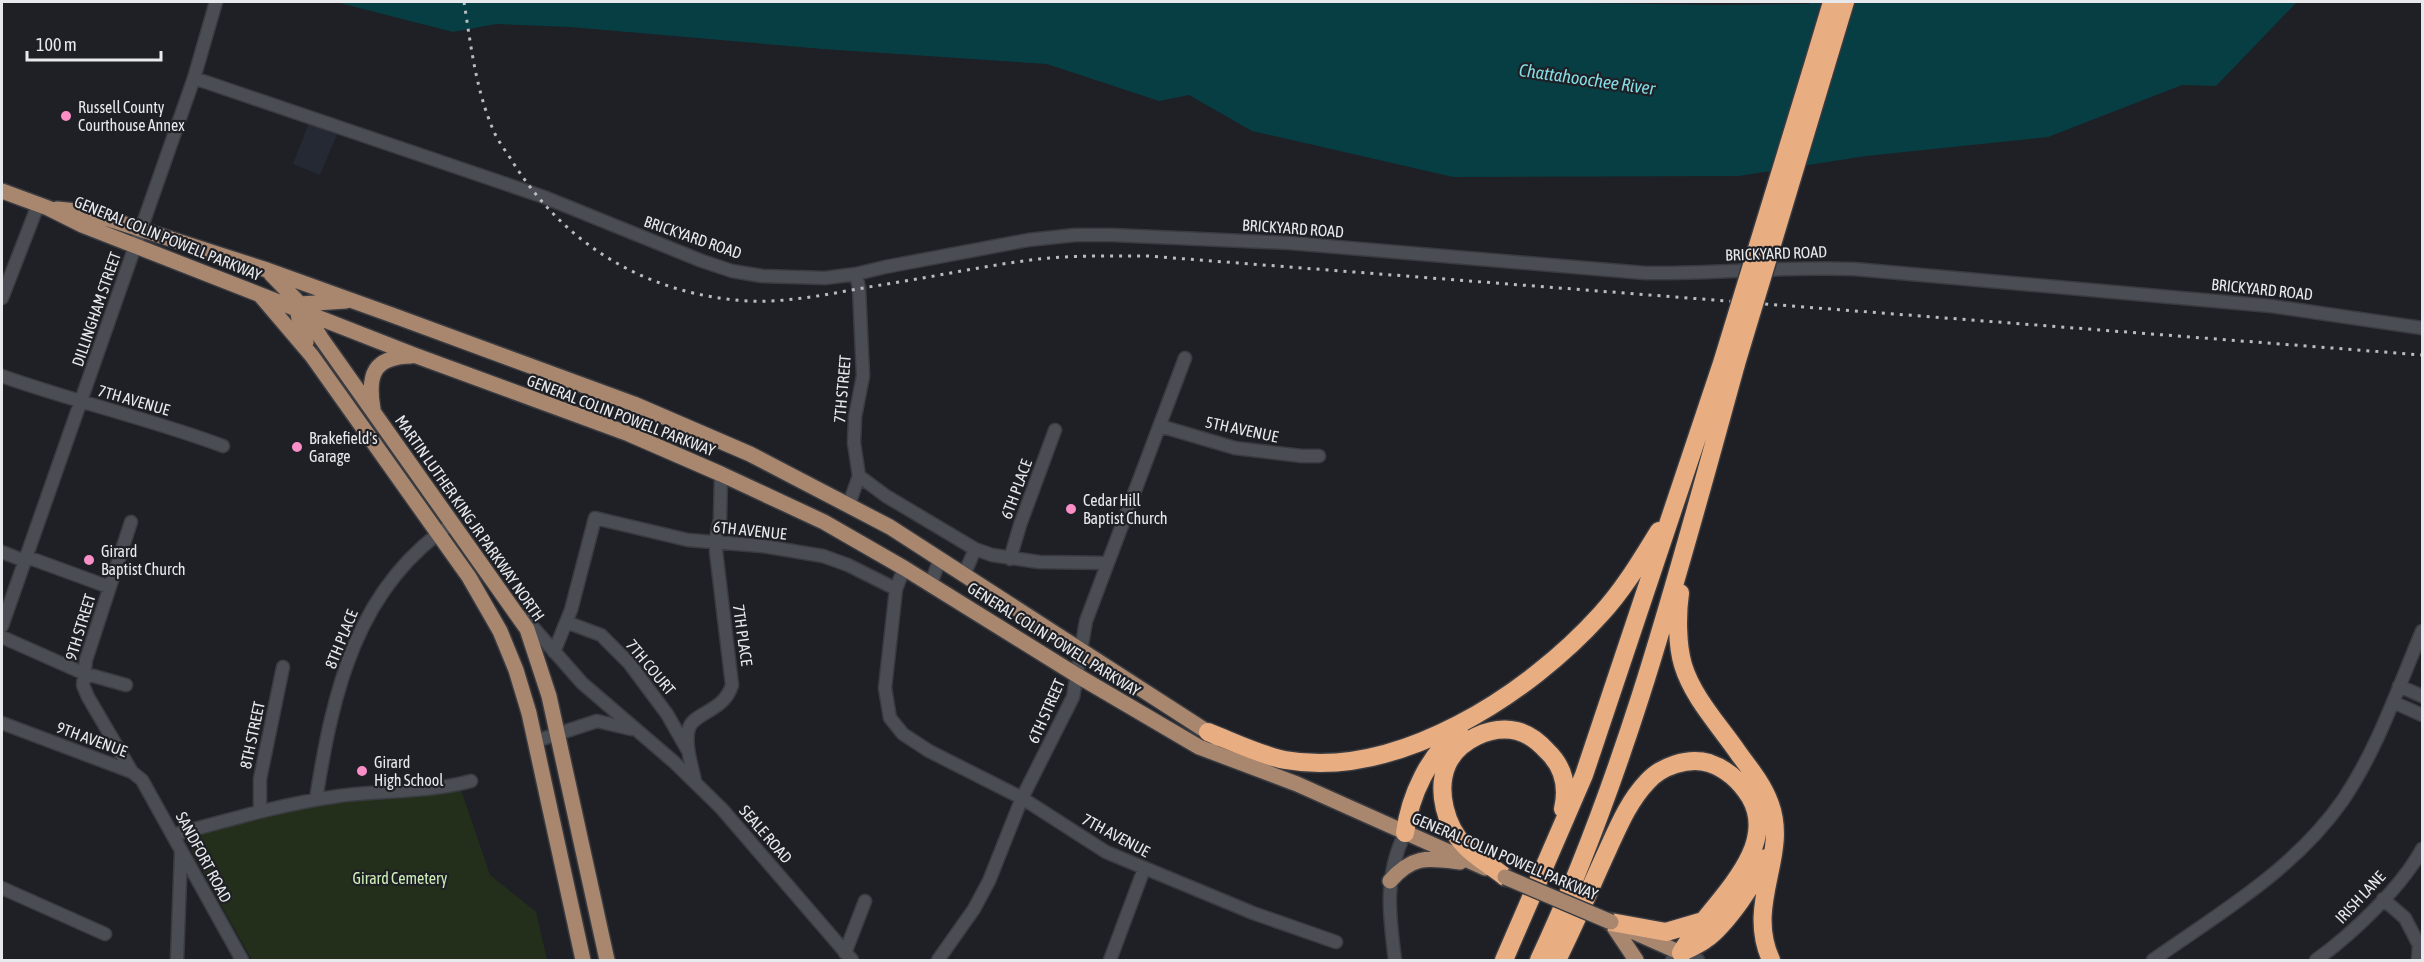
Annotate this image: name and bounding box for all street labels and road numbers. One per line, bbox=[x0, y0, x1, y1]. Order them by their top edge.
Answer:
street label: GENERAL COLIN POWELL PARKWAY bbox=[72, 192, 265, 284]
street label: BRICKYARD ROAD bbox=[642, 212, 744, 262]
street label: BRICKYARD ROAD bbox=[1241, 215, 1345, 241]
street label: BRICKYARD ROAD bbox=[1725, 242, 1827, 264]
street label: DILLINGHAM STREET bbox=[68, 249, 124, 369]
street label: BRICKYARD ROAD bbox=[2210, 275, 2314, 303]
street label: 7TH STREET bbox=[830, 354, 854, 424]
street label: GENERAL COLIN POWELL PARKWAY bbox=[524, 371, 719, 460]
street label: 7TH AVENUE bbox=[96, 381, 172, 419]
street label: MARTIN LUTHER KING JR PARKWAY NORTH bbox=[392, 412, 548, 624]
street label: 5TH AVENUE bbox=[1204, 413, 1280, 446]
street label: 6TH PLACE bbox=[997, 457, 1035, 521]
street label: 6TH AVENUE bbox=[712, 517, 788, 543]
street label: GENERAL COLIN POWELL PARKWAY bbox=[964, 578, 1144, 700]
street label: 9TH STREET bbox=[61, 592, 99, 662]
street label: 7TH PLACE bbox=[730, 603, 756, 667]
street label: 8TH PLACE bbox=[321, 607, 361, 671]
street label: 7TH COURT bbox=[623, 636, 679, 698]
street label: 6TH STREET bbox=[1024, 676, 1068, 746]
street label: 8TH STREET bbox=[236, 700, 268, 770]
street label: 9TH AVENUE bbox=[54, 718, 130, 760]
street label: SEALE ROAD bbox=[736, 801, 796, 867]
street label: SANDFORT ROAD bbox=[173, 809, 235, 905]
street label: GENERAL COLIN POWELL PARKWAY bbox=[1409, 809, 1601, 904]
street label: 7TH AVENUE bbox=[1079, 810, 1153, 860]
street label: IRISH LANE bbox=[2331, 867, 2389, 927]

